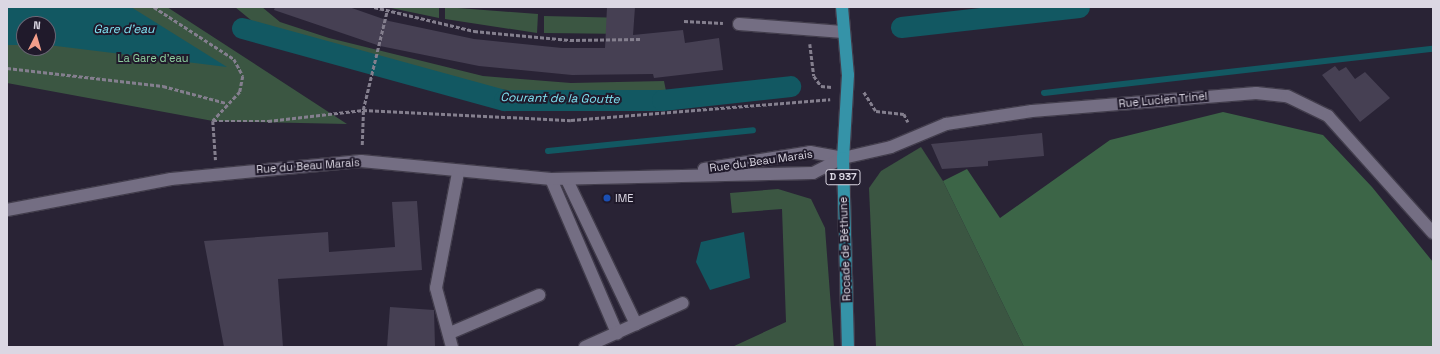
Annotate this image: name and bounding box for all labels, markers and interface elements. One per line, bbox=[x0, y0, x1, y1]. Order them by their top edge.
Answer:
north arrow bbox=[16, 16, 56, 56]
text: N bbox=[33, 18, 41, 32]
water label: Gare d'eau bbox=[94, 23, 154, 37]
park label: La Gare d'eau bbox=[118, 51, 188, 65]
street label: Rue Lucien Trinel bbox=[1118, 90, 1208, 110]
water label: Courant de la Goutte bbox=[500, 91, 620, 107]
street label: Rue du Beau Marais bbox=[709, 147, 813, 175]
street label: Rue du Beau Marais bbox=[256, 156, 360, 176]
road number: D 937 bbox=[825, 169, 861, 185]
place label: IME bbox=[615, 191, 633, 205]
marker: IME bbox=[602, 193, 612, 203]
street label: Rocade de Béthune bbox=[837, 196, 853, 302]

